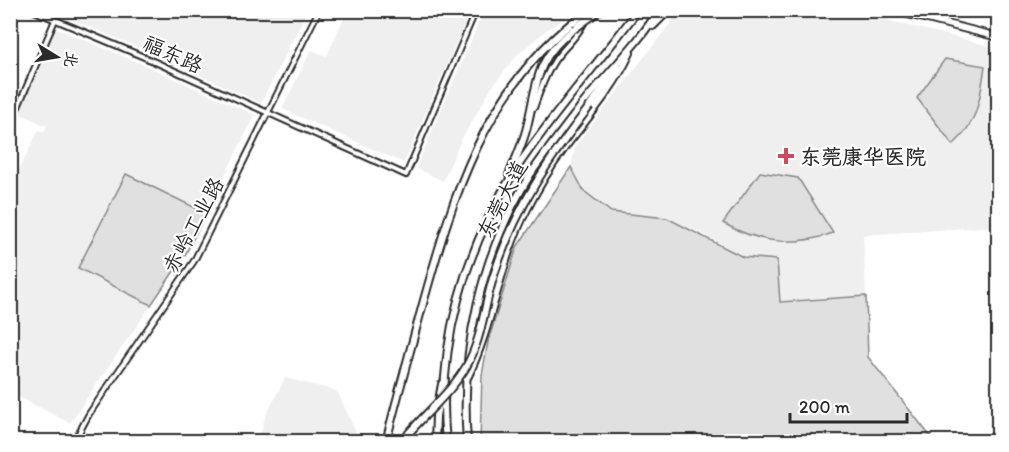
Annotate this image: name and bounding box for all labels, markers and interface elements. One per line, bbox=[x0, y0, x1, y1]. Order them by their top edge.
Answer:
north arrow bbox=[27, 27, 87, 87]
street label: 福东路 bbox=[139, 30, 207, 78]
text: 北 bbox=[60, 50, 82, 69]
place label: 东莞康华医院 bbox=[800, 144, 926, 169]
marker: 东莞康华医院 bbox=[777, 147, 795, 165]
street label: 东莞大道 bbox=[472, 156, 532, 242]
street label: 赤岭工业路 bbox=[157, 173, 229, 277]
scale bar bbox=[790, 386, 907, 424]
text: 200 m bbox=[799, 396, 850, 418]

